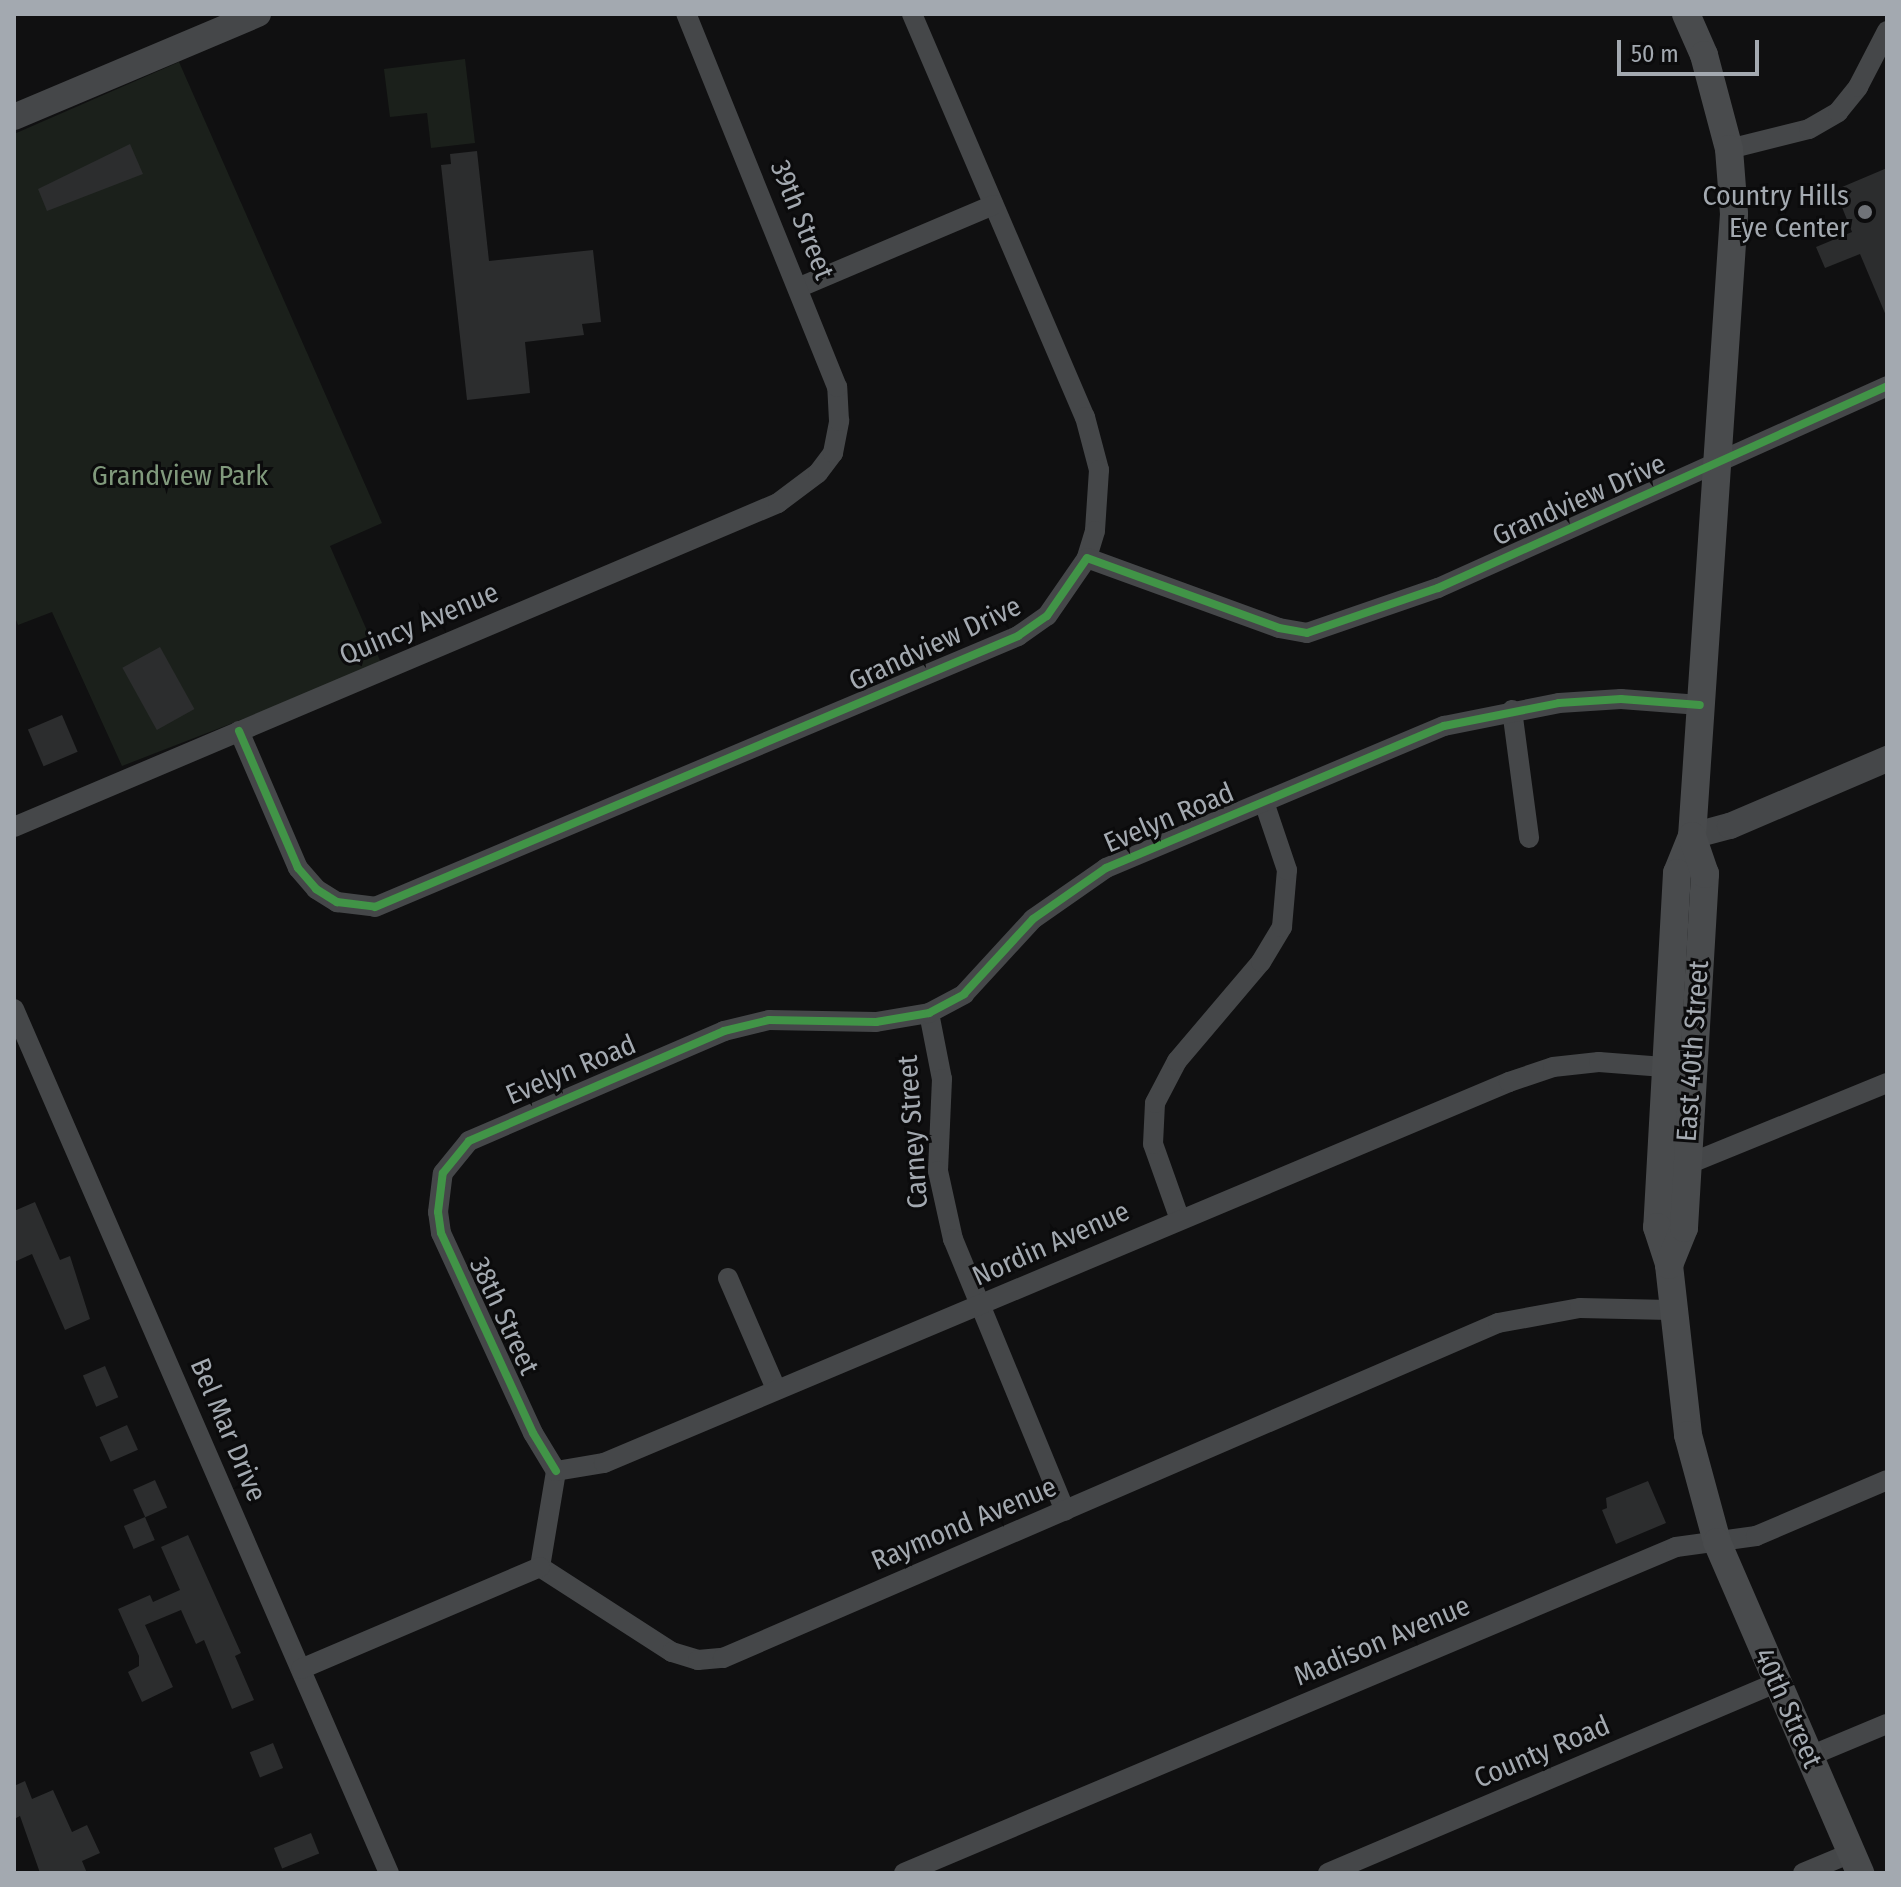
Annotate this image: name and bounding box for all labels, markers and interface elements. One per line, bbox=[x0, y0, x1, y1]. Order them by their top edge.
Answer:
scale bar bbox=[1621, 24, 1763, 74]
text: 50 m bbox=[1631, 40, 1679, 68]
street label: 39th Street bbox=[763, 156, 841, 284]
place label: Country Hills Eye Center bbox=[1702, 179, 1849, 245]
marker: Country Hills Eye Center bbox=[1856, 203, 1874, 221]
street label: Grandview Drive bbox=[1487, 447, 1671, 553]
park label: Grandview Park bbox=[92, 459, 268, 493]
street label: Quincy Avenue bbox=[335, 575, 503, 673]
street label: Grandview Drive bbox=[844, 589, 1026, 699]
street label: Evelyn Road bbox=[1099, 776, 1239, 860]
street label: East 40th Street bbox=[1670, 959, 1716, 1143]
street label: Evelyn Road bbox=[501, 1028, 641, 1112]
street label: Carney Street bbox=[891, 1054, 935, 1210]
street label: Nordin Avenue bbox=[967, 1194, 1135, 1294]
street label: 38th Street bbox=[462, 1252, 546, 1380]
street label: Bel Mar Drive bbox=[183, 1353, 273, 1507]
street label: Raymond Avenue bbox=[867, 1470, 1061, 1578]
street label: Madison Avenue bbox=[1289, 1589, 1475, 1693]
street label: 40th Street bbox=[1747, 1643, 1829, 1773]
street label: County Road bbox=[1469, 1708, 1615, 1796]

